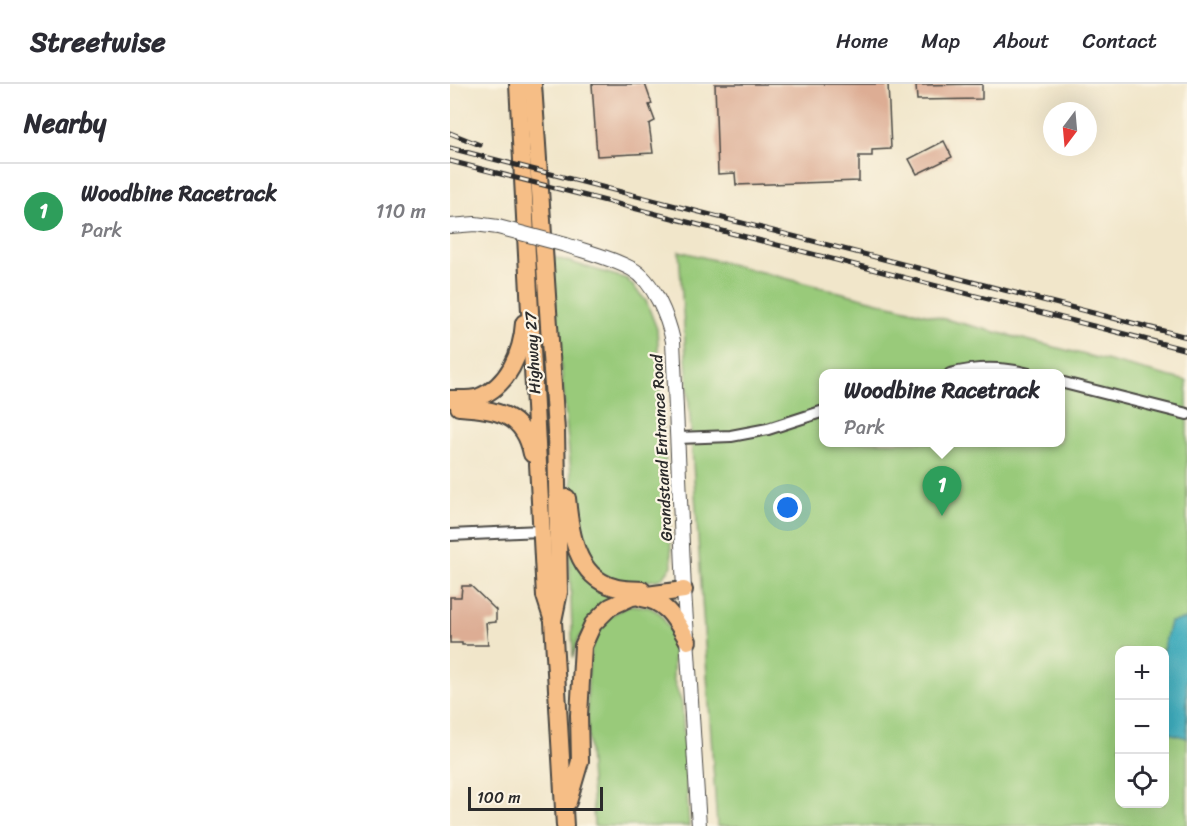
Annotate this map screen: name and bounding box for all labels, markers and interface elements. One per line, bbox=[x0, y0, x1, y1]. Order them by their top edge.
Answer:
text: Streetwise bbox=[30, 17, 166, 66]
text: Home bbox=[836, 22, 888, 60]
text: Map bbox=[921, 22, 960, 60]
text: About bbox=[993, 22, 1050, 60]
text: Contact bbox=[1083, 22, 1157, 60]
text: Nearby bbox=[24, 100, 106, 146]
north arrow bbox=[1043, 102, 1097, 156]
text: Woodbine Racetrack bbox=[81, 174, 277, 213]
text: 1 bbox=[39, 194, 48, 229]
text: 110 m bbox=[376, 194, 426, 229]
text: Park bbox=[81, 213, 122, 248]
street label: Highway 27 bbox=[516, 310, 549, 395]
street label: Grandstand Entrance Road bbox=[642, 352, 681, 542]
popup bbox=[819, 369, 1065, 447]
text: Woodbine Racetrack bbox=[844, 371, 1040, 410]
text: Park bbox=[844, 410, 885, 445]
pin: 1 bbox=[922, 466, 962, 516]
your location bbox=[773, 493, 802, 522]
map controls bbox=[1115, 646, 1169, 808]
button: + bbox=[1115, 646, 1169, 700]
button: − bbox=[1115, 700, 1169, 754]
button: locate bbox=[1115, 754, 1169, 808]
text: 100 m bbox=[477, 783, 521, 812]
scale bar bbox=[468, 784, 603, 812]

